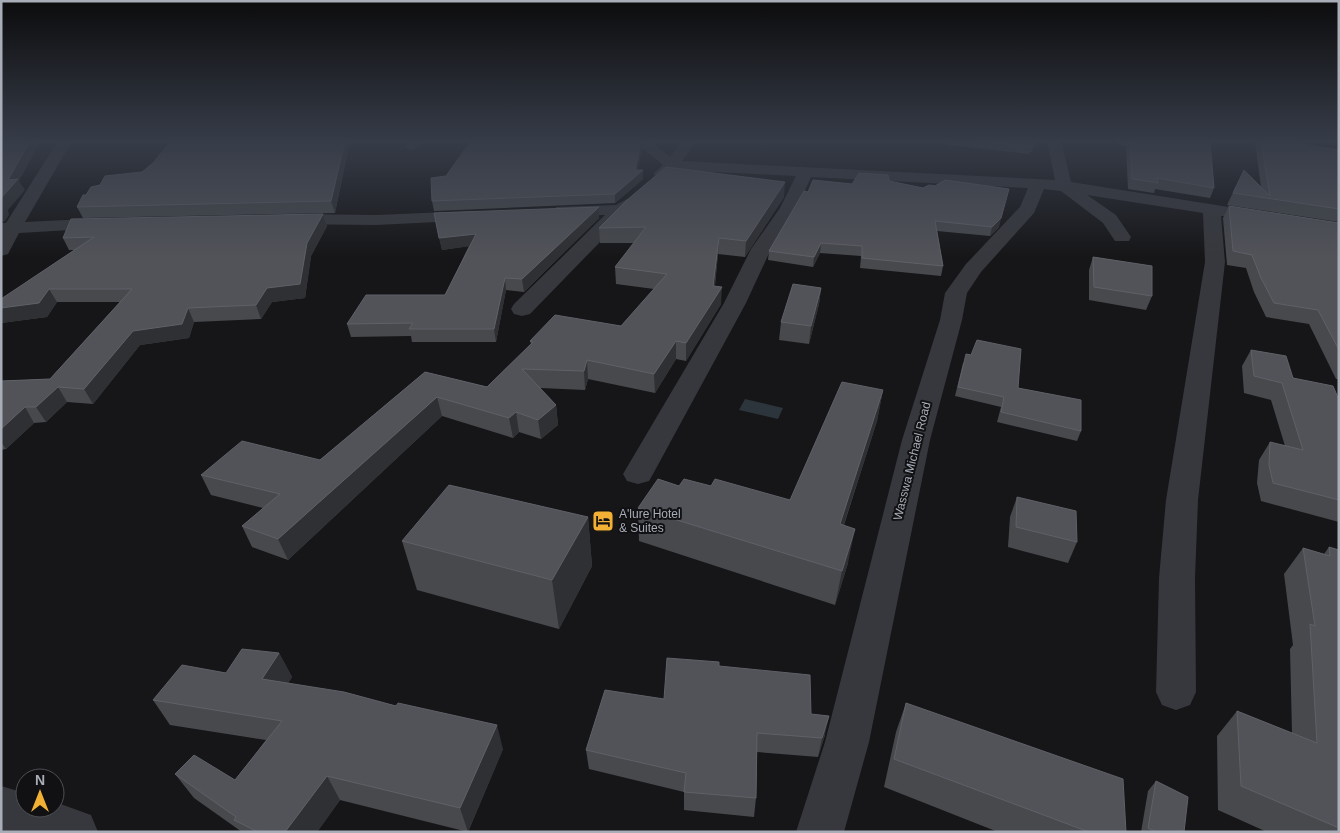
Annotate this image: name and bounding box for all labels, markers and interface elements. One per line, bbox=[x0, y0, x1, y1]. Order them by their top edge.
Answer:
street label: Wasswa Michael Road bbox=[890, 400, 934, 522]
place label: A'lure Hotel & Suites bbox=[619, 507, 681, 535]
hotel icon: A'lure Hotel & Suites bbox=[591, 509, 615, 533]
north arrow bbox=[15, 768, 65, 818]
text: N bbox=[35, 772, 45, 788]

